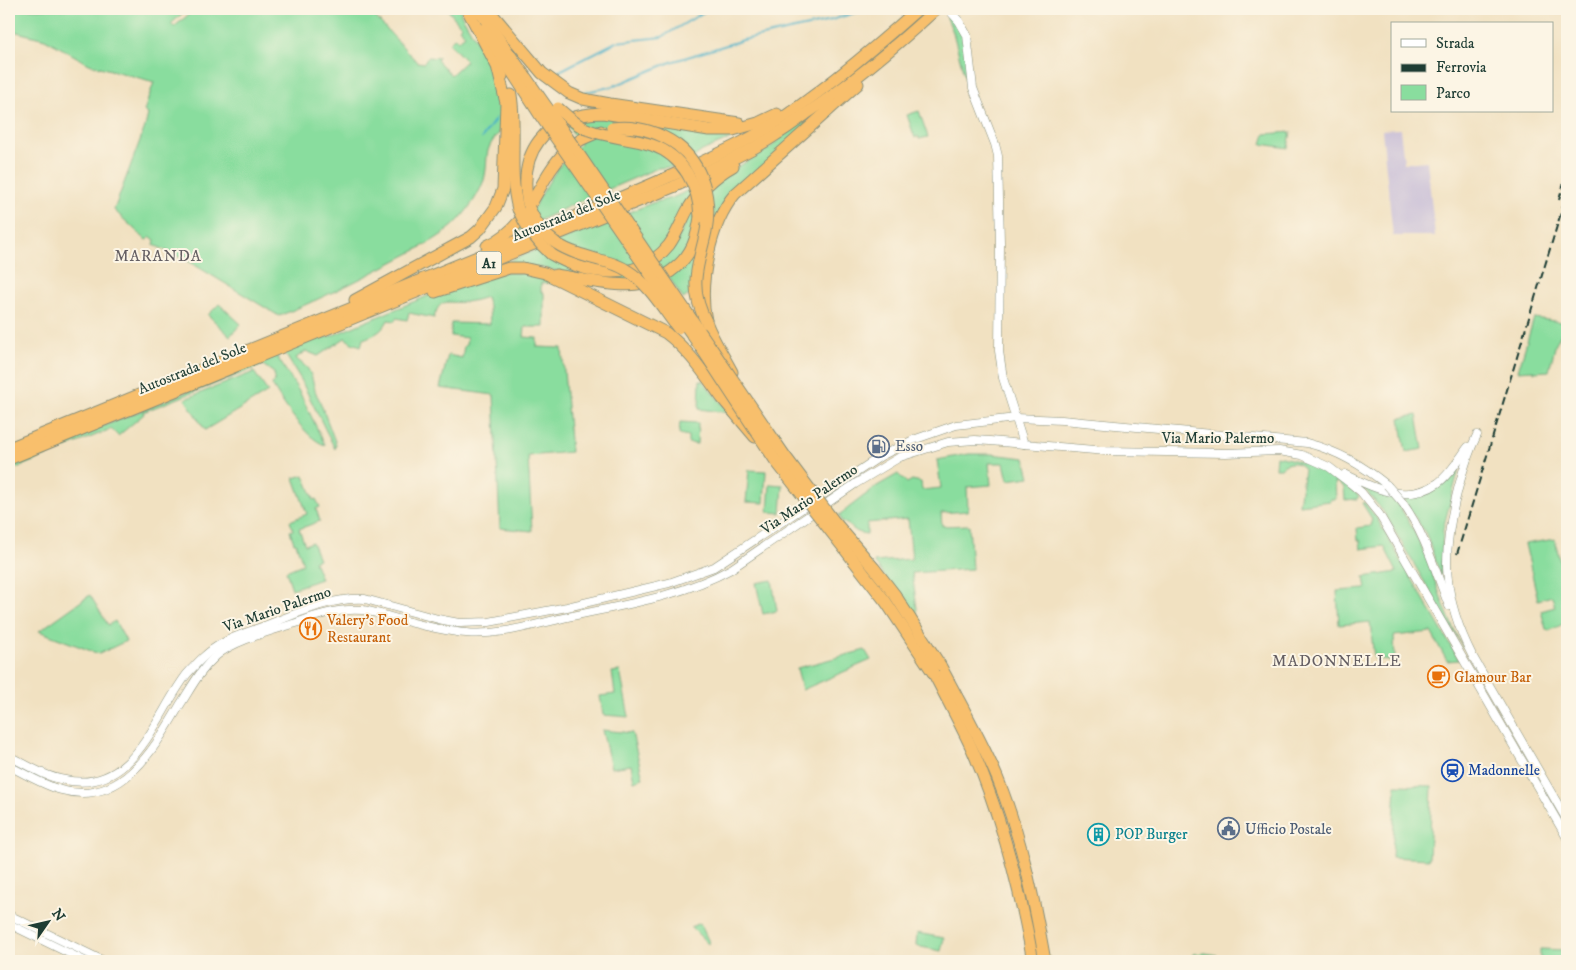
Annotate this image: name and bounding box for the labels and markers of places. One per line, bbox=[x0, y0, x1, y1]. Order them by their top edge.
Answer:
fuel station icon: Esso bbox=[867, 434, 891, 458]
place label: Esso bbox=[895, 437, 923, 456]
place label: Valery's Food Restaurant bbox=[326, 611, 409, 647]
restaurant icon: Valery's Food Restaurant bbox=[299, 617, 323, 641]
cafe icon: Glamour Bar bbox=[1426, 665, 1450, 689]
place label: Glamour Bar bbox=[1454, 668, 1532, 687]
station icon: Madonnelle bbox=[1440, 758, 1464, 782]
place label: Madonnelle bbox=[1468, 761, 1540, 780]
public building icon: Ufficio Postale bbox=[1217, 817, 1241, 841]
place label: Ufficio Postale bbox=[1245, 820, 1332, 839]
building icon: POP Burger bbox=[1087, 822, 1111, 846]
place label: POP Burger bbox=[1115, 825, 1188, 844]

